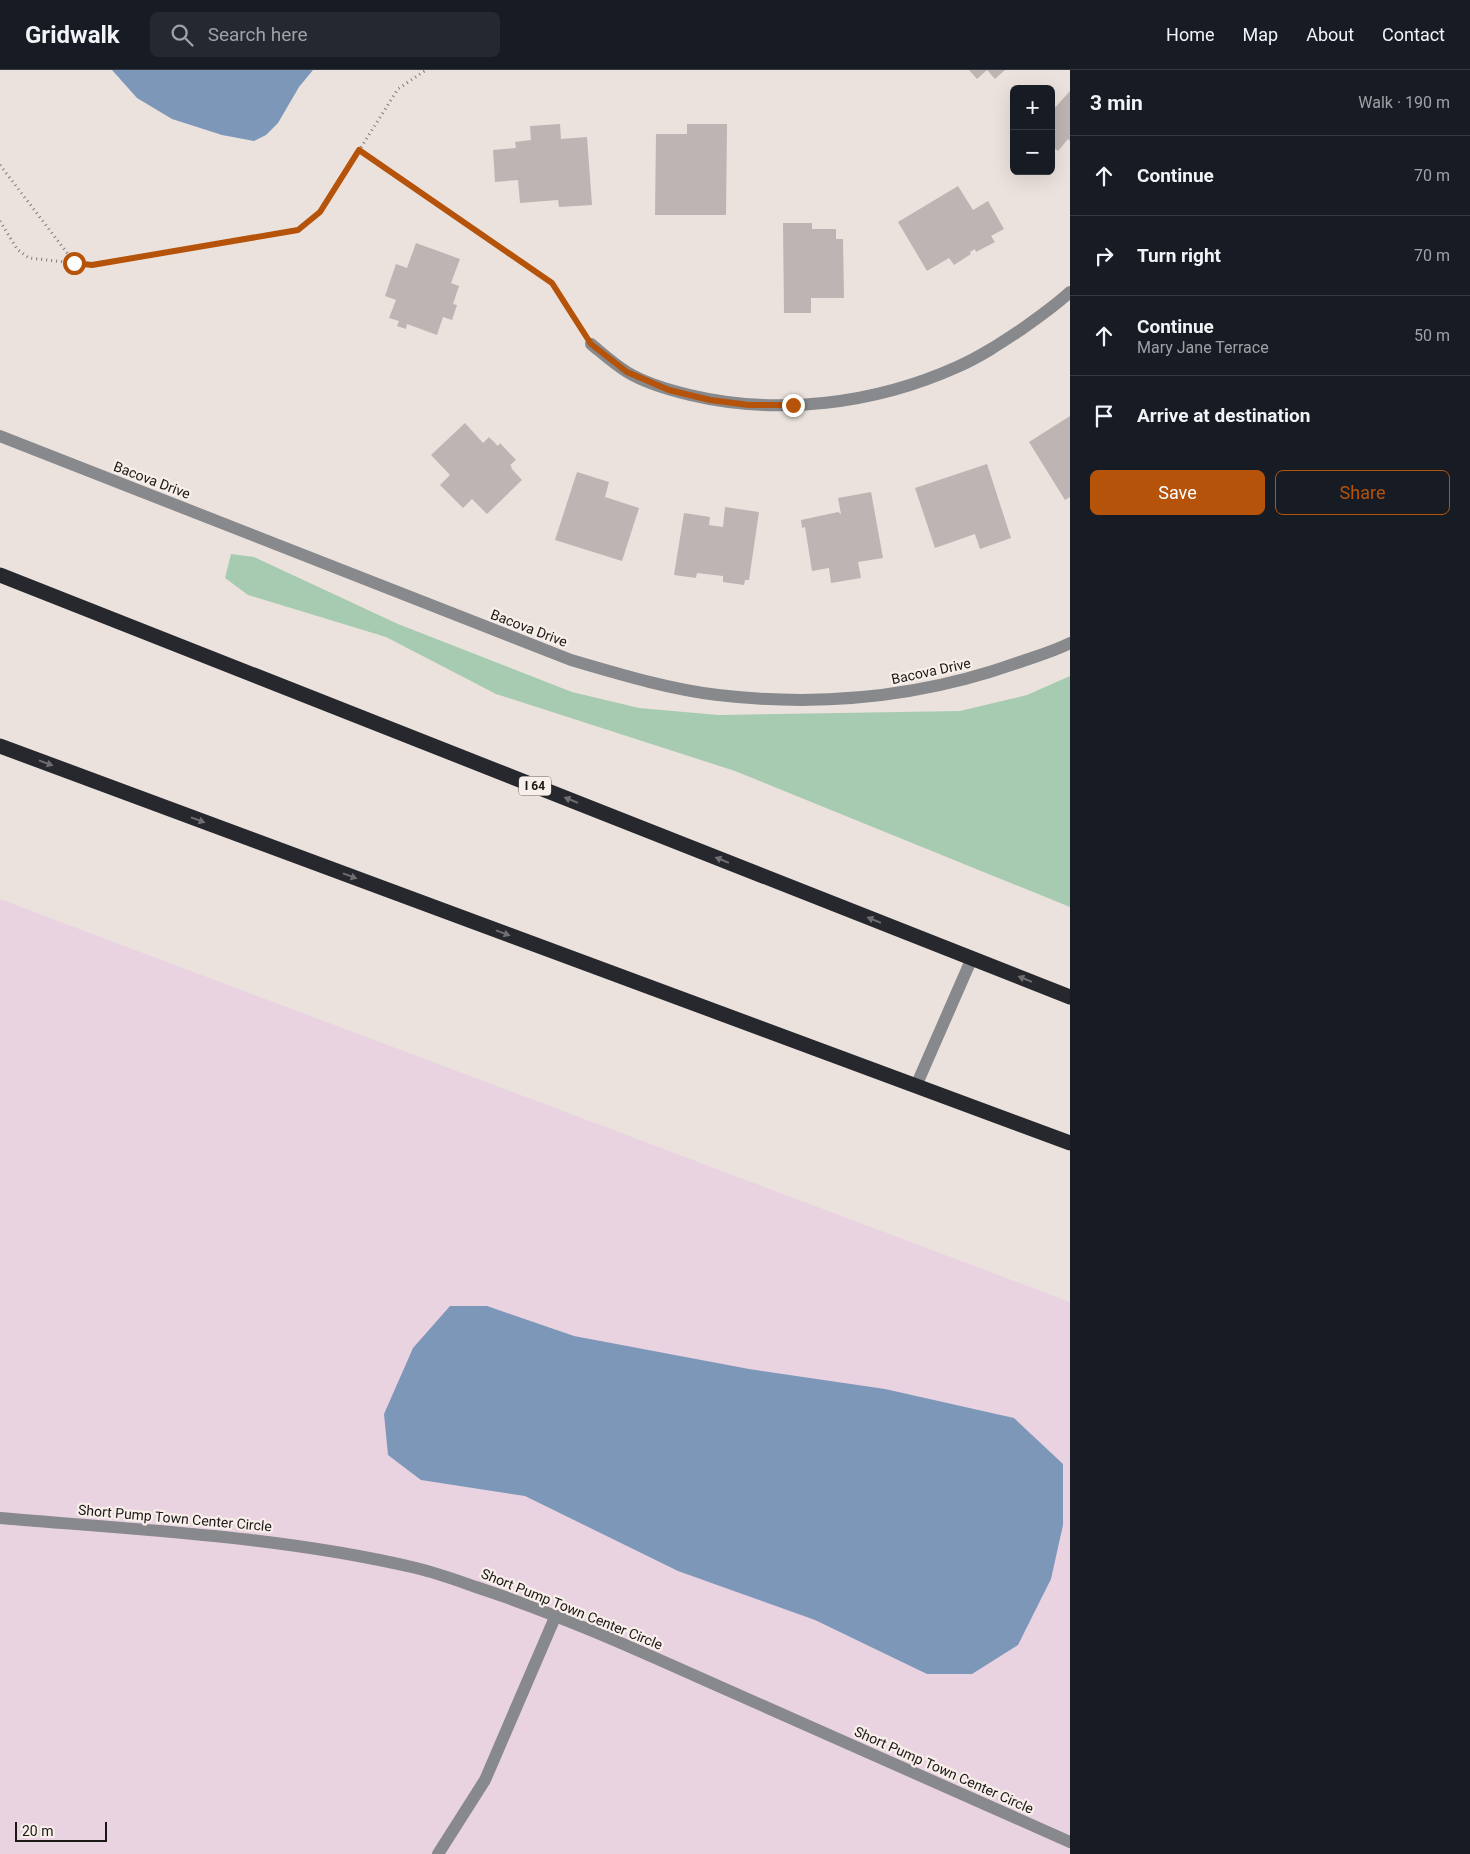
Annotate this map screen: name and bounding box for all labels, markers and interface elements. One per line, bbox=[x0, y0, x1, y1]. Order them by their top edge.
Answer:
search box bbox=[150, 12, 500, 57]
text: Gridwalk bbox=[25, 21, 120, 49]
icon: search bbox=[168, 21, 196, 49]
text: Search here bbox=[208, 23, 308, 46]
text: Home bbox=[1166, 24, 1215, 45]
text: Map bbox=[1243, 24, 1278, 45]
text: About bbox=[1306, 24, 1354, 45]
text: Contact bbox=[1382, 24, 1445, 45]
map controls bbox=[1010, 85, 1055, 175]
button: + bbox=[1010, 85, 1055, 130]
text: 3 min bbox=[1090, 91, 1143, 115]
text: Walk · 190 m bbox=[1358, 93, 1450, 112]
button: − bbox=[1010, 130, 1055, 175]
icon: ahead bbox=[1090, 162, 1118, 190]
text: Continue bbox=[1137, 164, 1214, 187]
text: 70 m bbox=[1414, 166, 1450, 185]
icon: right bbox=[1090, 242, 1118, 270]
text: Turn right bbox=[1137, 244, 1221, 267]
text: 70 m bbox=[1414, 246, 1450, 265]
route start bbox=[63, 252, 86, 275]
text: Continue bbox=[1137, 315, 1214, 338]
icon: ahead bbox=[1090, 322, 1118, 350]
text: 50 m bbox=[1414, 326, 1450, 345]
text: Mary Jane Terrace bbox=[1137, 338, 1269, 357]
route end bbox=[782, 394, 805, 417]
icon: arrive bbox=[1090, 402, 1118, 430]
text: Arrive at destination bbox=[1137, 404, 1310, 427]
street label: Bacova Drive bbox=[111, 458, 193, 502]
button: Save bbox=[1090, 470, 1265, 515]
button: Share bbox=[1275, 470, 1450, 515]
street label: Bacova Drive bbox=[488, 606, 570, 650]
street label: Bacova Drive bbox=[890, 655, 972, 687]
one-way arrow bbox=[39, 759, 54, 767]
road number: I 64 bbox=[519, 776, 551, 796]
one-way arrow bbox=[563, 796, 578, 804]
one-way arrow bbox=[191, 816, 206, 824]
one-way arrow bbox=[715, 856, 730, 863]
one-way arrow bbox=[343, 873, 358, 880]
one-way arrow bbox=[866, 915, 881, 923]
one-way arrow bbox=[496, 929, 511, 937]
one-way arrow bbox=[1017, 975, 1032, 983]
street label: Short Pump Town Center Circle bbox=[78, 1502, 272, 1534]
street label: Short Pump Town Center Circle bbox=[479, 1565, 665, 1653]
street label: Short Pump Town Center Circle bbox=[852, 1723, 1036, 1817]
scale bar bbox=[15, 1819, 108, 1842]
text: 20 m bbox=[22, 1823, 54, 1839]

